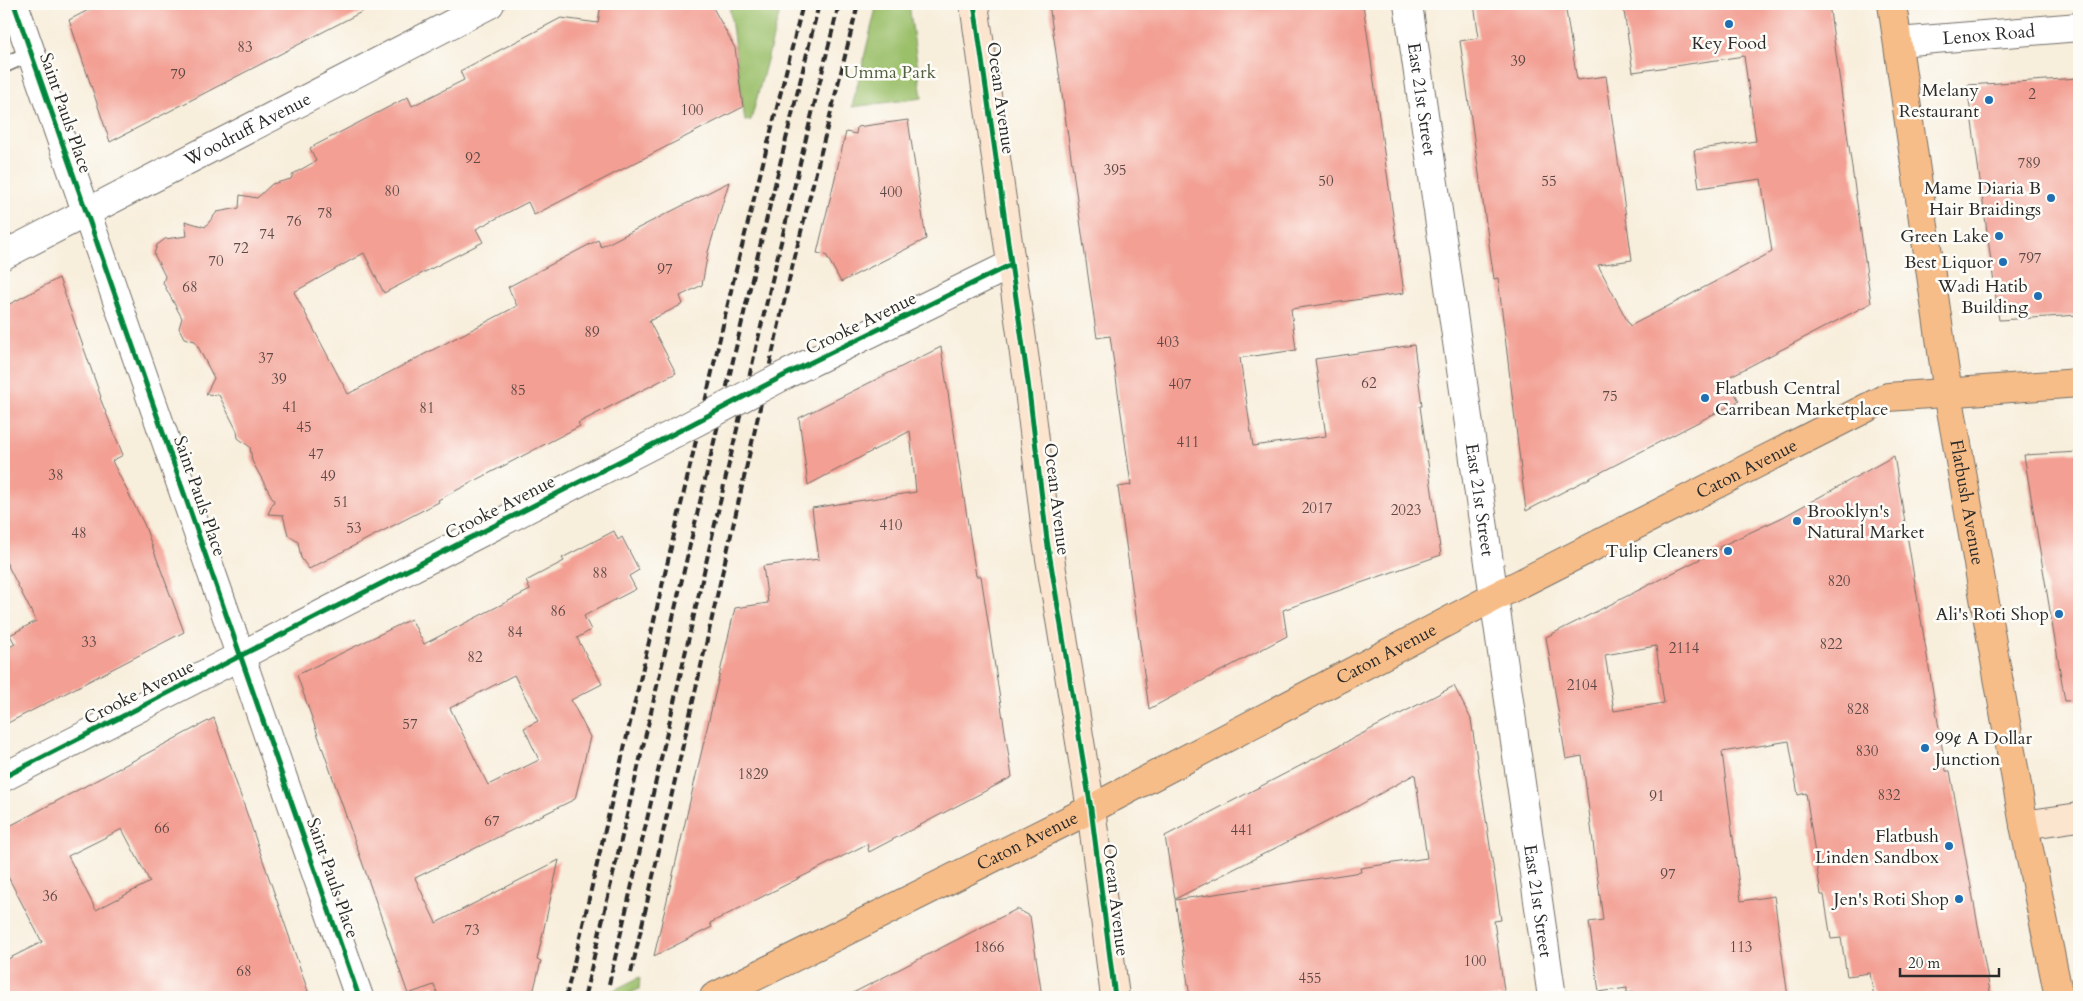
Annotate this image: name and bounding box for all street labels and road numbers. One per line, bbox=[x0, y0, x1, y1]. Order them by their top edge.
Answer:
street label: Lenox Road bbox=[1942, 19, 2036, 51]
street label: Ocean Avenue bbox=[980, 40, 1021, 156]
street label: East 21st Street bbox=[1401, 41, 1442, 158]
street label: Saint Pauls Place bbox=[33, 50, 98, 177]
street label: Woodruff Avenue bbox=[179, 87, 315, 173]
street label: Crooke Avenue bbox=[801, 286, 921, 361]
street label: Saint Pauls Place bbox=[167, 433, 232, 560]
street label: Caton Avenue bbox=[1692, 433, 1802, 505]
street label: Flatbush Avenue bbox=[1943, 438, 1990, 567]
street label: Ocean Avenue bbox=[1037, 441, 1076, 557]
street label: East 21st Street bbox=[1459, 442, 1500, 558]
street label: Crooke Avenue bbox=[441, 469, 560, 546]
street label: Caton Avenue bbox=[1332, 617, 1441, 691]
street label: Crooke Avenue bbox=[80, 654, 199, 731]
street label: Caton Avenue bbox=[972, 805, 1082, 877]
street label: Saint Pauls Place bbox=[300, 815, 365, 942]
street label: Ocean Avenue bbox=[1096, 842, 1135, 958]
street label: East 21st Street bbox=[1517, 843, 1558, 959]

